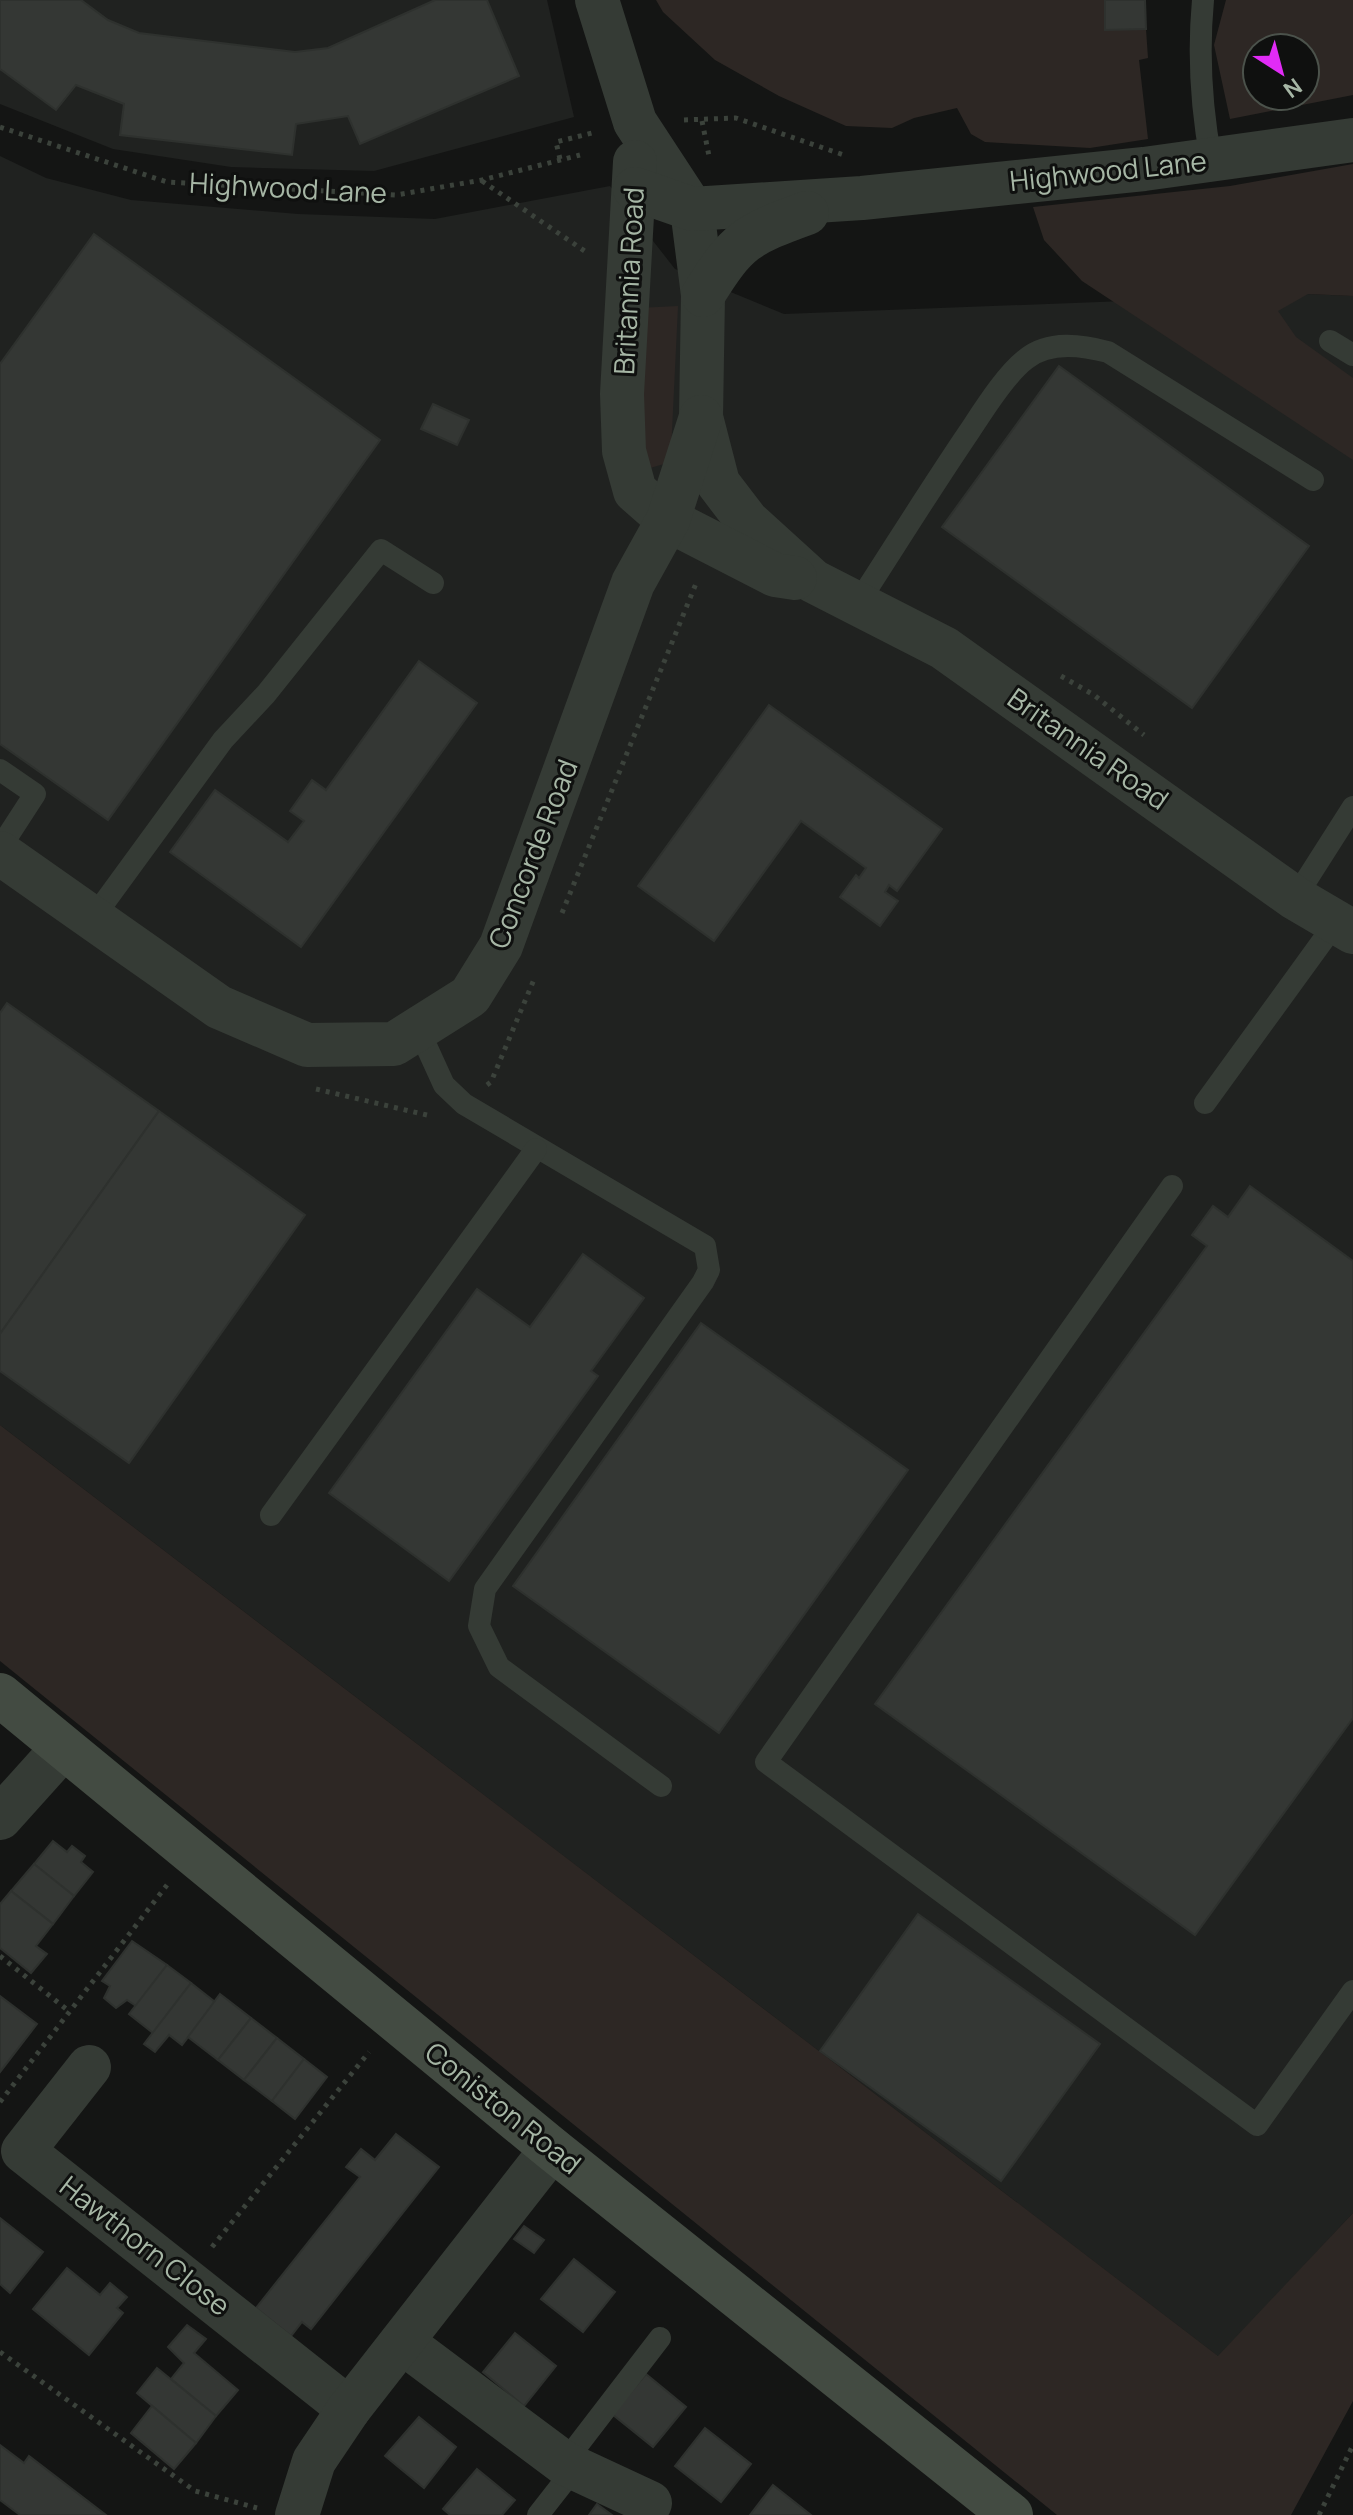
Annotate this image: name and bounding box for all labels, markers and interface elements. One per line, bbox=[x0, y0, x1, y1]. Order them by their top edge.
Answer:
north arrow bbox=[1241, 32, 1321, 112]
text: N bbox=[1278, 71, 1308, 105]
street label: Highwood Lane bbox=[1007, 141, 1208, 199]
street label: Highwood Lane bbox=[188, 163, 388, 211]
street label: Britannia Road bbox=[604, 186, 652, 376]
street label: Britannia Road bbox=[1001, 679, 1176, 818]
street label: Concorde Road bbox=[479, 754, 586, 954]
street label: Coniston Road bbox=[418, 2033, 590, 2182]
street label: Hawthorn Close bbox=[53, 2167, 239, 2324]

